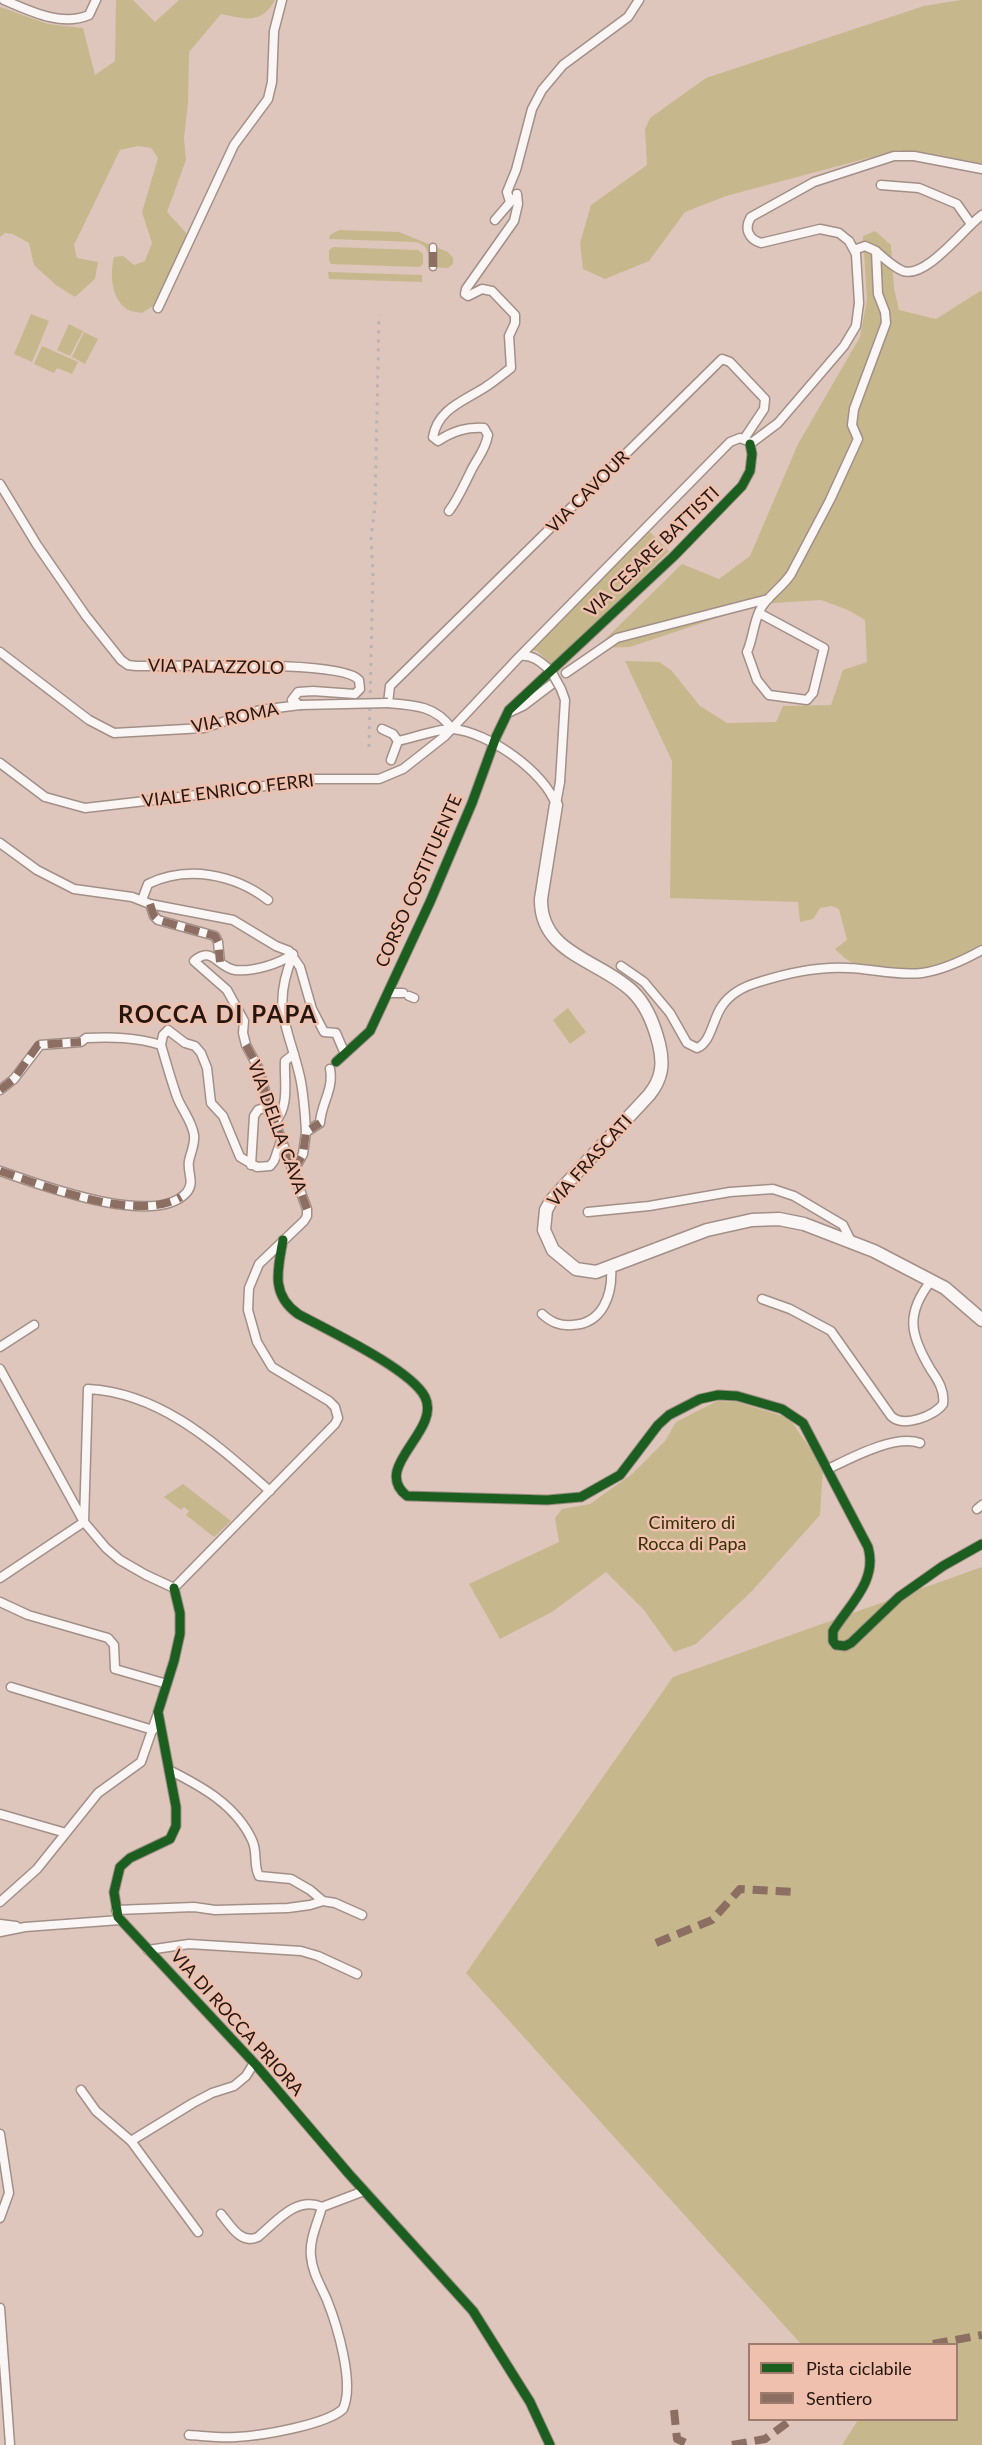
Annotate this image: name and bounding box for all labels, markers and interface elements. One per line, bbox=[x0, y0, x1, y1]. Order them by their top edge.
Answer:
street label: VIA CAVOUR bbox=[542, 446, 634, 538]
street label: VIA CESARE BATTISTI bbox=[580, 482, 724, 622]
street label: VIA PALAZZOLO bbox=[148, 655, 284, 679]
street label: VIA ROMA bbox=[189, 698, 281, 738]
street label: VIALE ENRICO FERRI bbox=[141, 770, 315, 812]
street label: CORSO COSTITUENTE bbox=[371, 791, 467, 971]
district label: ROCCA DI PAPA bbox=[118, 1001, 318, 1029]
street label: VIA DELLA CAVA bbox=[243, 1058, 311, 1196]
street label: VIA FRASCATI bbox=[543, 1111, 637, 1211]
park label: Cimitero di Rocca di Papa bbox=[638, 1512, 746, 1555]
street label: VIA DI ROCCA PRIORA bbox=[166, 1946, 308, 2100]
legend bbox=[748, 2343, 958, 2421]
text: Pista ciclabile bbox=[806, 2357, 912, 2379]
text: Sentiero bbox=[806, 2387, 872, 2409]

